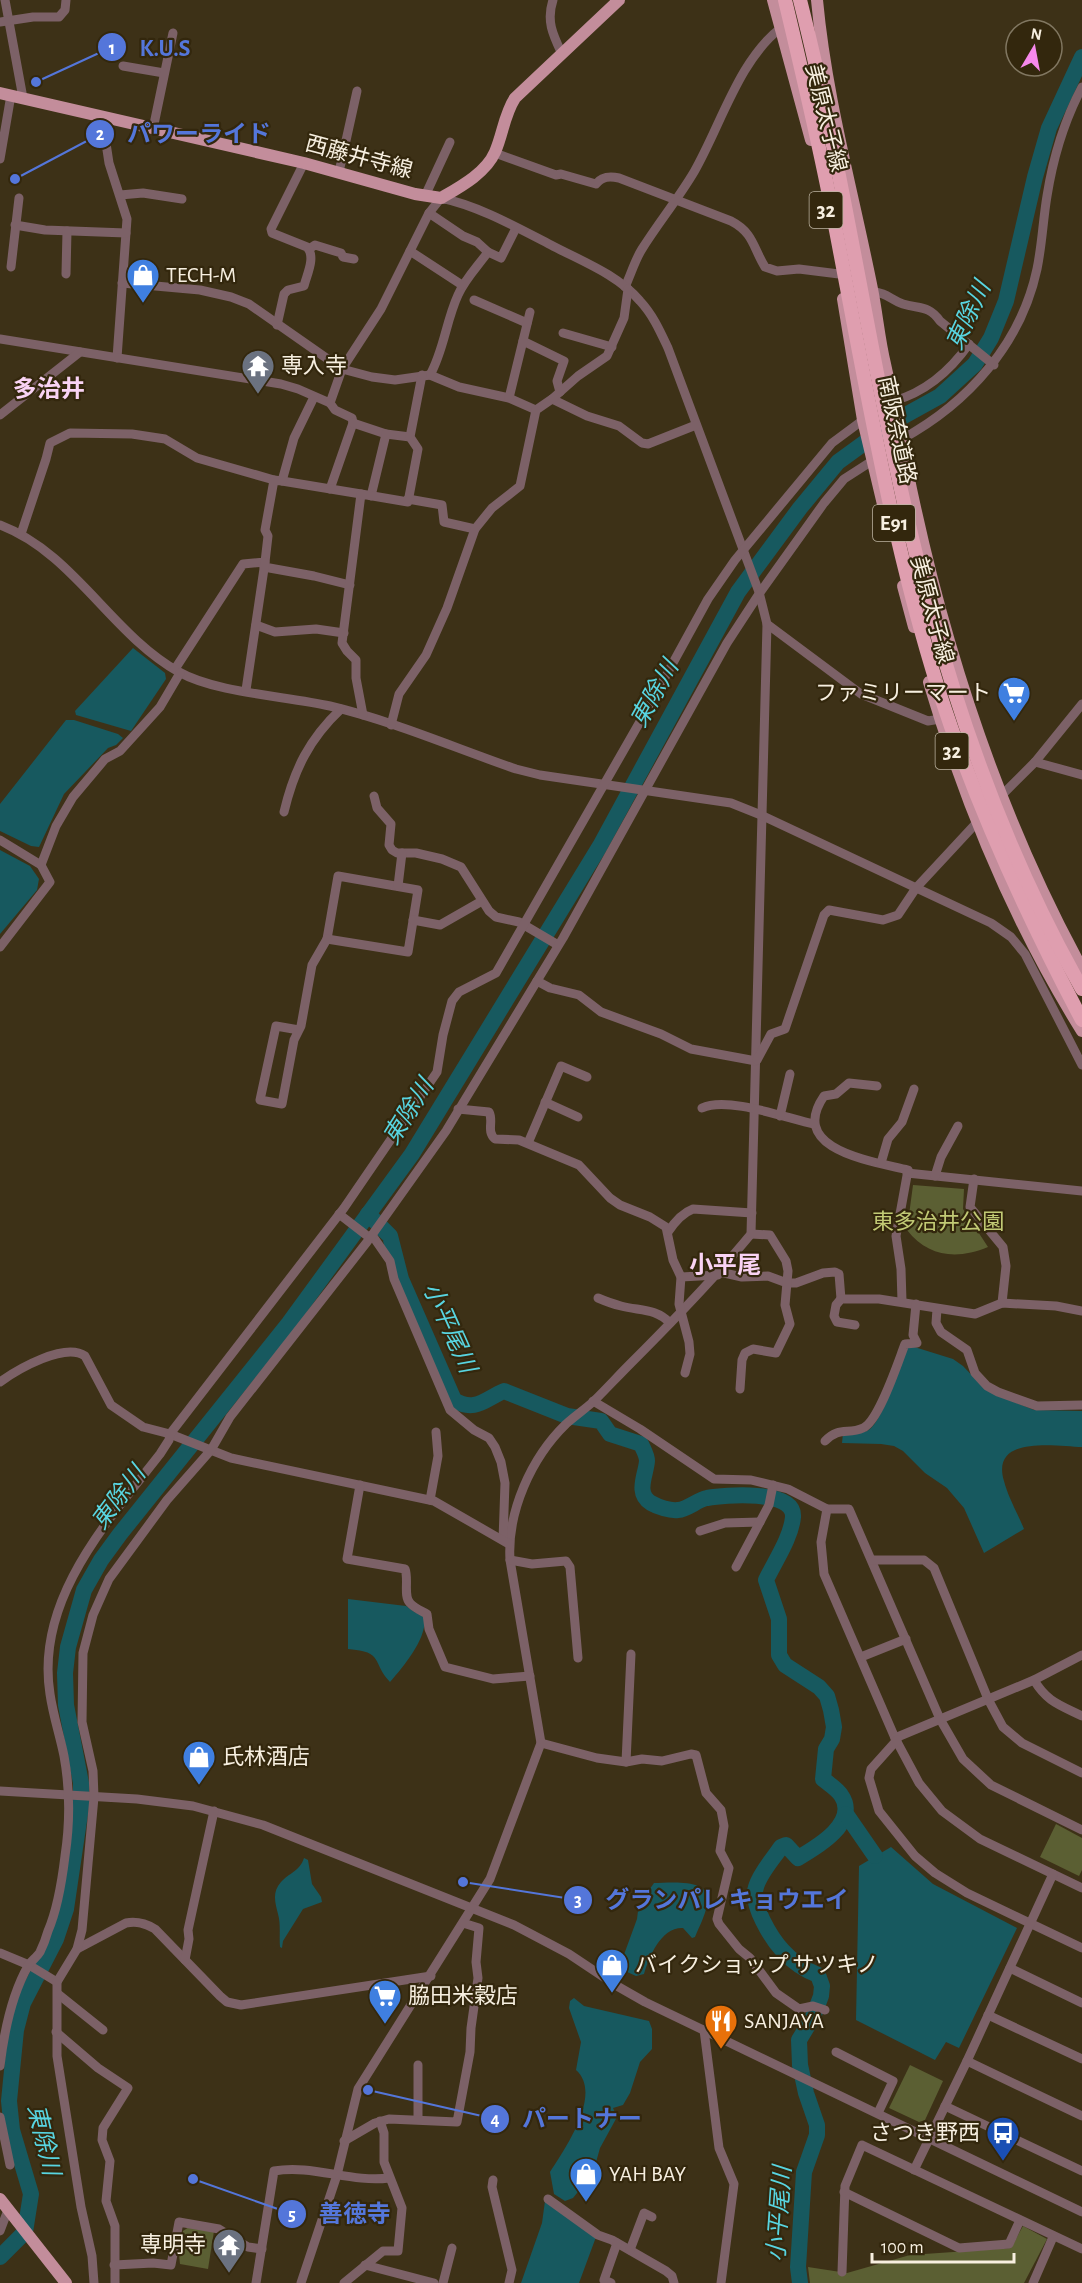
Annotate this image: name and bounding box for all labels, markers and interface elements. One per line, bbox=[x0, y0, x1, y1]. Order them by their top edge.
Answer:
north arrow bbox=[1004, 18, 1064, 78]
text: N bbox=[1030, 25, 1043, 43]
callout: K.U.S bbox=[97, 26, 202, 68]
text: K.U.S bbox=[139, 37, 191, 61]
text: 1 bbox=[109, 40, 115, 58]
street label: 美原太子線 bbox=[802, 62, 851, 174]
callout: パワーライド bbox=[85, 113, 283, 155]
text: パワーライド bbox=[127, 121, 271, 147]
text: 2 bbox=[96, 126, 105, 144]
street label: 西藤井寺線 bbox=[303, 131, 415, 182]
road number: 32 bbox=[810, 192, 842, 228]
shop icon: TECH-M bbox=[125, 257, 161, 304]
place label: TECH-M bbox=[166, 264, 236, 286]
water label: 東除川 bbox=[941, 275, 996, 354]
temple icon: 専入寺 bbox=[240, 348, 276, 395]
place label: 専入寺 bbox=[281, 354, 347, 377]
street label: 南阪奈道路 bbox=[875, 374, 920, 486]
district label: 多治井 bbox=[13, 376, 85, 402]
road number: E91 bbox=[873, 505, 915, 541]
street label: 美原太子線 bbox=[907, 554, 958, 666]
water label: 東除川 bbox=[625, 653, 684, 731]
supermarket icon: ファミリーマート bbox=[996, 675, 1032, 722]
place label: ファミリーマート bbox=[815, 682, 991, 704]
road number: 32 bbox=[936, 733, 968, 769]
water label: 東除川 bbox=[378, 1072, 440, 1149]
park label: 東多治井公園 bbox=[872, 1210, 1004, 1233]
district label: 小平尾 bbox=[689, 1252, 761, 1278]
water label: 小平尾川 bbox=[419, 1279, 482, 1379]
water label: 東除川 bbox=[86, 1458, 152, 1534]
shop icon: 氏林酒店 bbox=[181, 1739, 217, 1786]
place label: 氏林酒店 bbox=[222, 1745, 310, 1768]
callout: グランパレ キョウエイ bbox=[563, 1879, 861, 1921]
text: グランパレ キョウエイ bbox=[605, 1887, 849, 1913]
text: 3 bbox=[574, 1892, 582, 1910]
shop icon: バイクショップ サツキノ bbox=[594, 1947, 630, 1994]
place label: バイクショップ サツキノ bbox=[635, 1953, 879, 1976]
supermarket icon: 脇田米穀店 bbox=[367, 1978, 403, 2025]
place label: 脇田米穀店 bbox=[408, 1984, 518, 2007]
restaurant icon: SANJAYA bbox=[703, 2003, 739, 2050]
place label: SANJAYA bbox=[744, 2010, 824, 2032]
callout: パートナー bbox=[480, 2098, 654, 2140]
water label: 東除川 bbox=[23, 2102, 65, 2181]
text: パートナー bbox=[522, 2106, 642, 2132]
text: 4 bbox=[490, 2111, 500, 2129]
bus stop icon: さつき野西 bbox=[985, 2115, 1021, 2162]
place label: さつき野西 bbox=[870, 2122, 980, 2144]
shop icon: YAH BAY bbox=[568, 2156, 604, 2203]
water label: 小平尾川 bbox=[764, 2162, 796, 2263]
place label: YAH BAY bbox=[609, 2163, 686, 2185]
callout: 善徳寺 bbox=[277, 2193, 403, 2235]
text: 善徳寺 bbox=[319, 2201, 391, 2227]
text: 5 bbox=[288, 2206, 296, 2224]
scale bar bbox=[872, 2226, 1014, 2264]
temple icon: 専明寺 bbox=[211, 2227, 247, 2274]
place label: 専明寺 bbox=[140, 2233, 206, 2256]
text: 100 m bbox=[881, 2239, 924, 2257]

